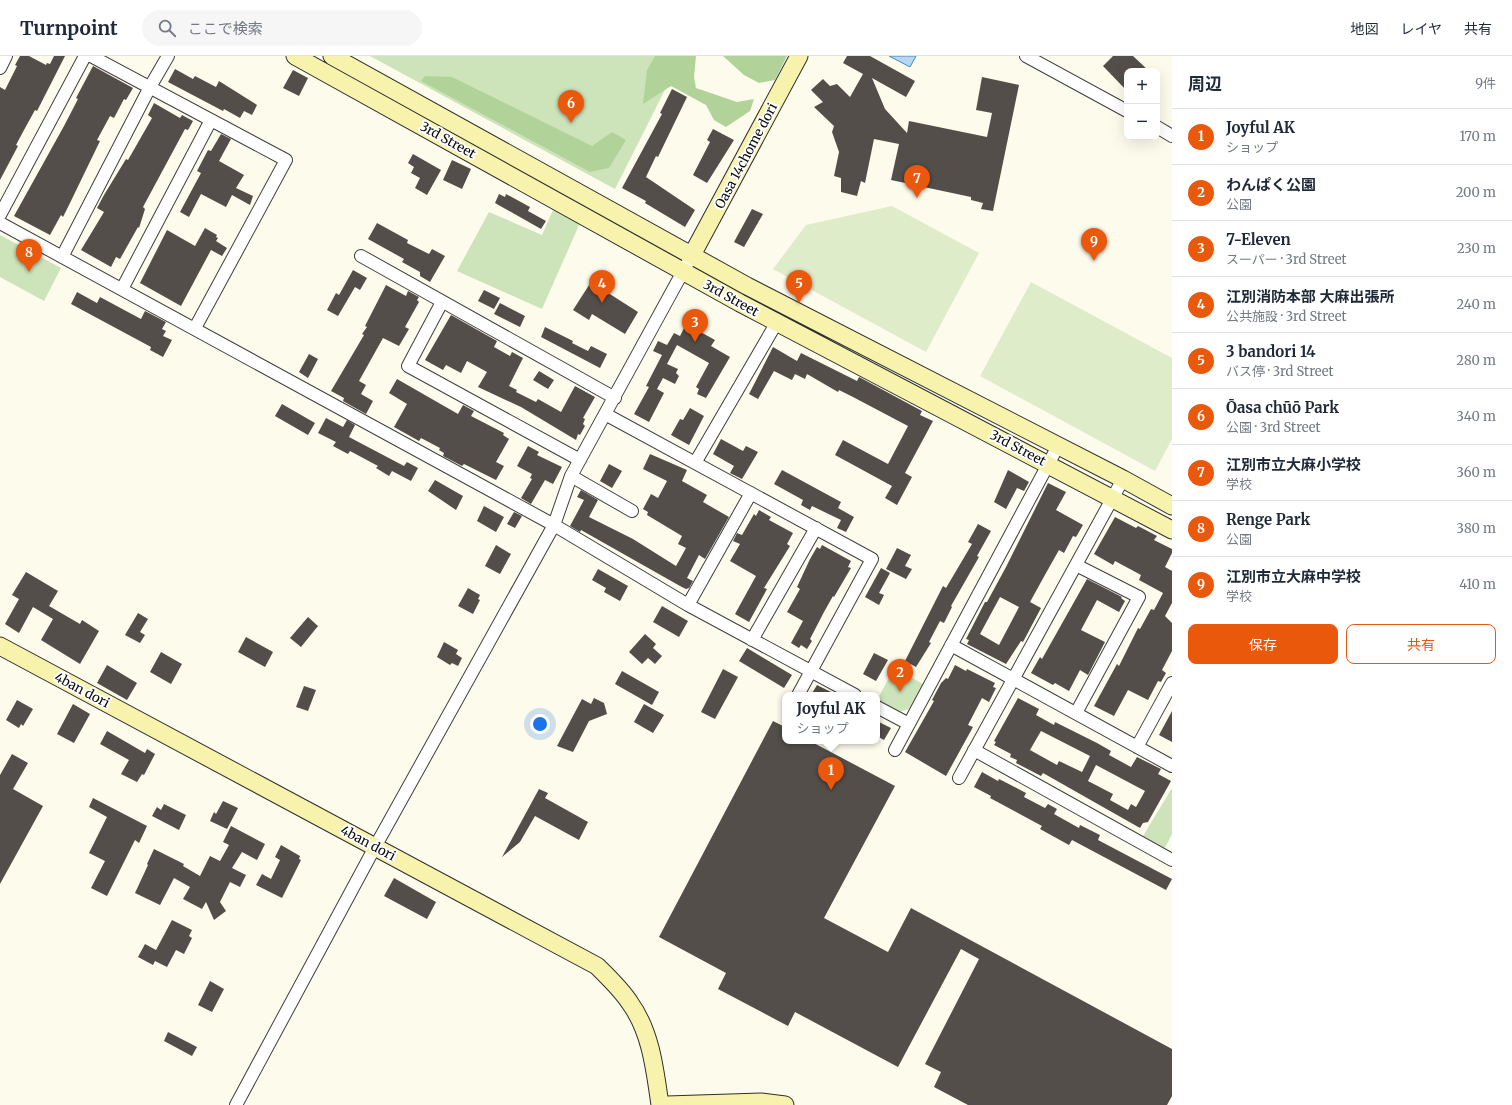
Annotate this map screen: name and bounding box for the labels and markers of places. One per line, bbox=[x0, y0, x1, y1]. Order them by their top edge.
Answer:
pin: 6 bbox=[558, 90, 584, 123]
pin: 7 bbox=[904, 165, 930, 198]
pin: 9 bbox=[1081, 228, 1107, 261]
pin: 8 bbox=[16, 239, 42, 272]
pin: 4 bbox=[589, 270, 615, 303]
pin: 5 bbox=[786, 270, 812, 303]
pin: 3 bbox=[682, 309, 708, 342]
pin: 2 bbox=[887, 659, 913, 692]
pin: 1 bbox=[818, 757, 844, 790]

